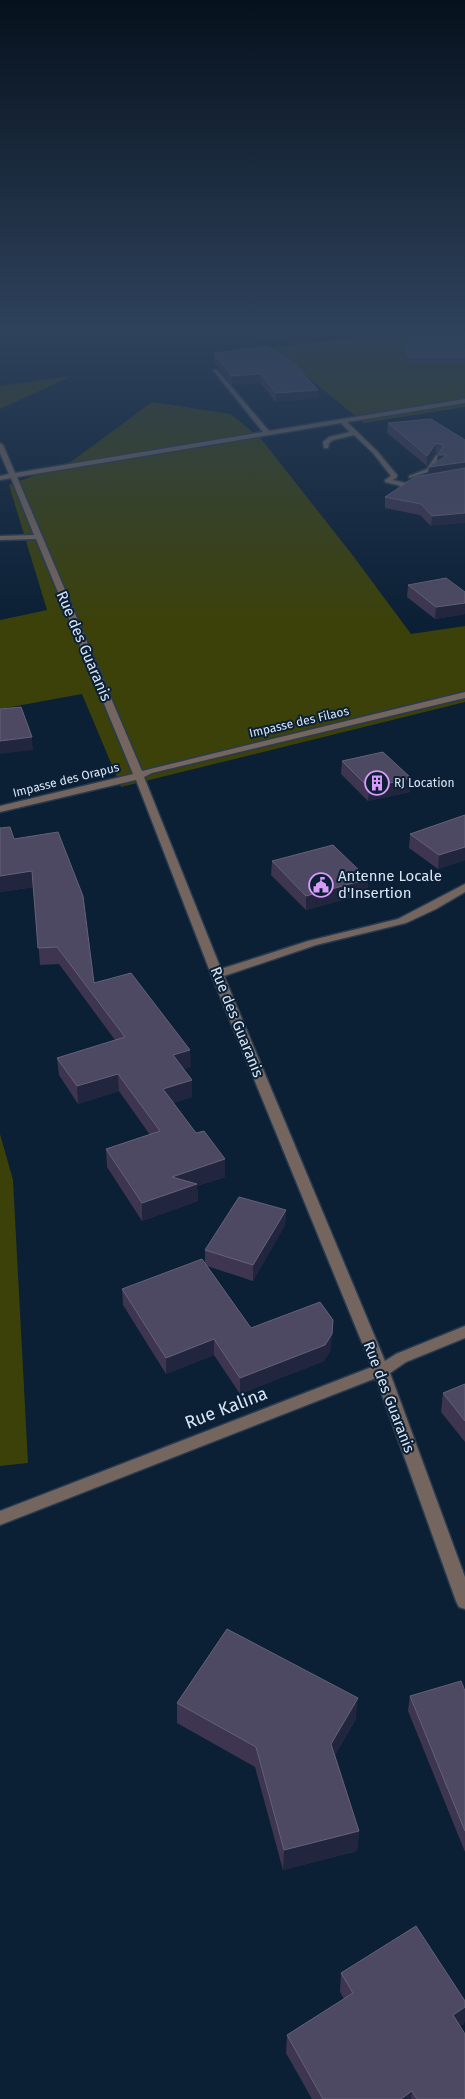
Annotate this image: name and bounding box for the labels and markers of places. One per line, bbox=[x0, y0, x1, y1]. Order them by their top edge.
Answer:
building icon: RJ Location bbox=[364, 770, 390, 796]
place label: RJ Location bbox=[394, 776, 455, 790]
place label: Antenne Locale d'Insertion bbox=[338, 867, 442, 902]
public building icon: Antenne Locale d'Insertion bbox=[308, 872, 334, 898]

